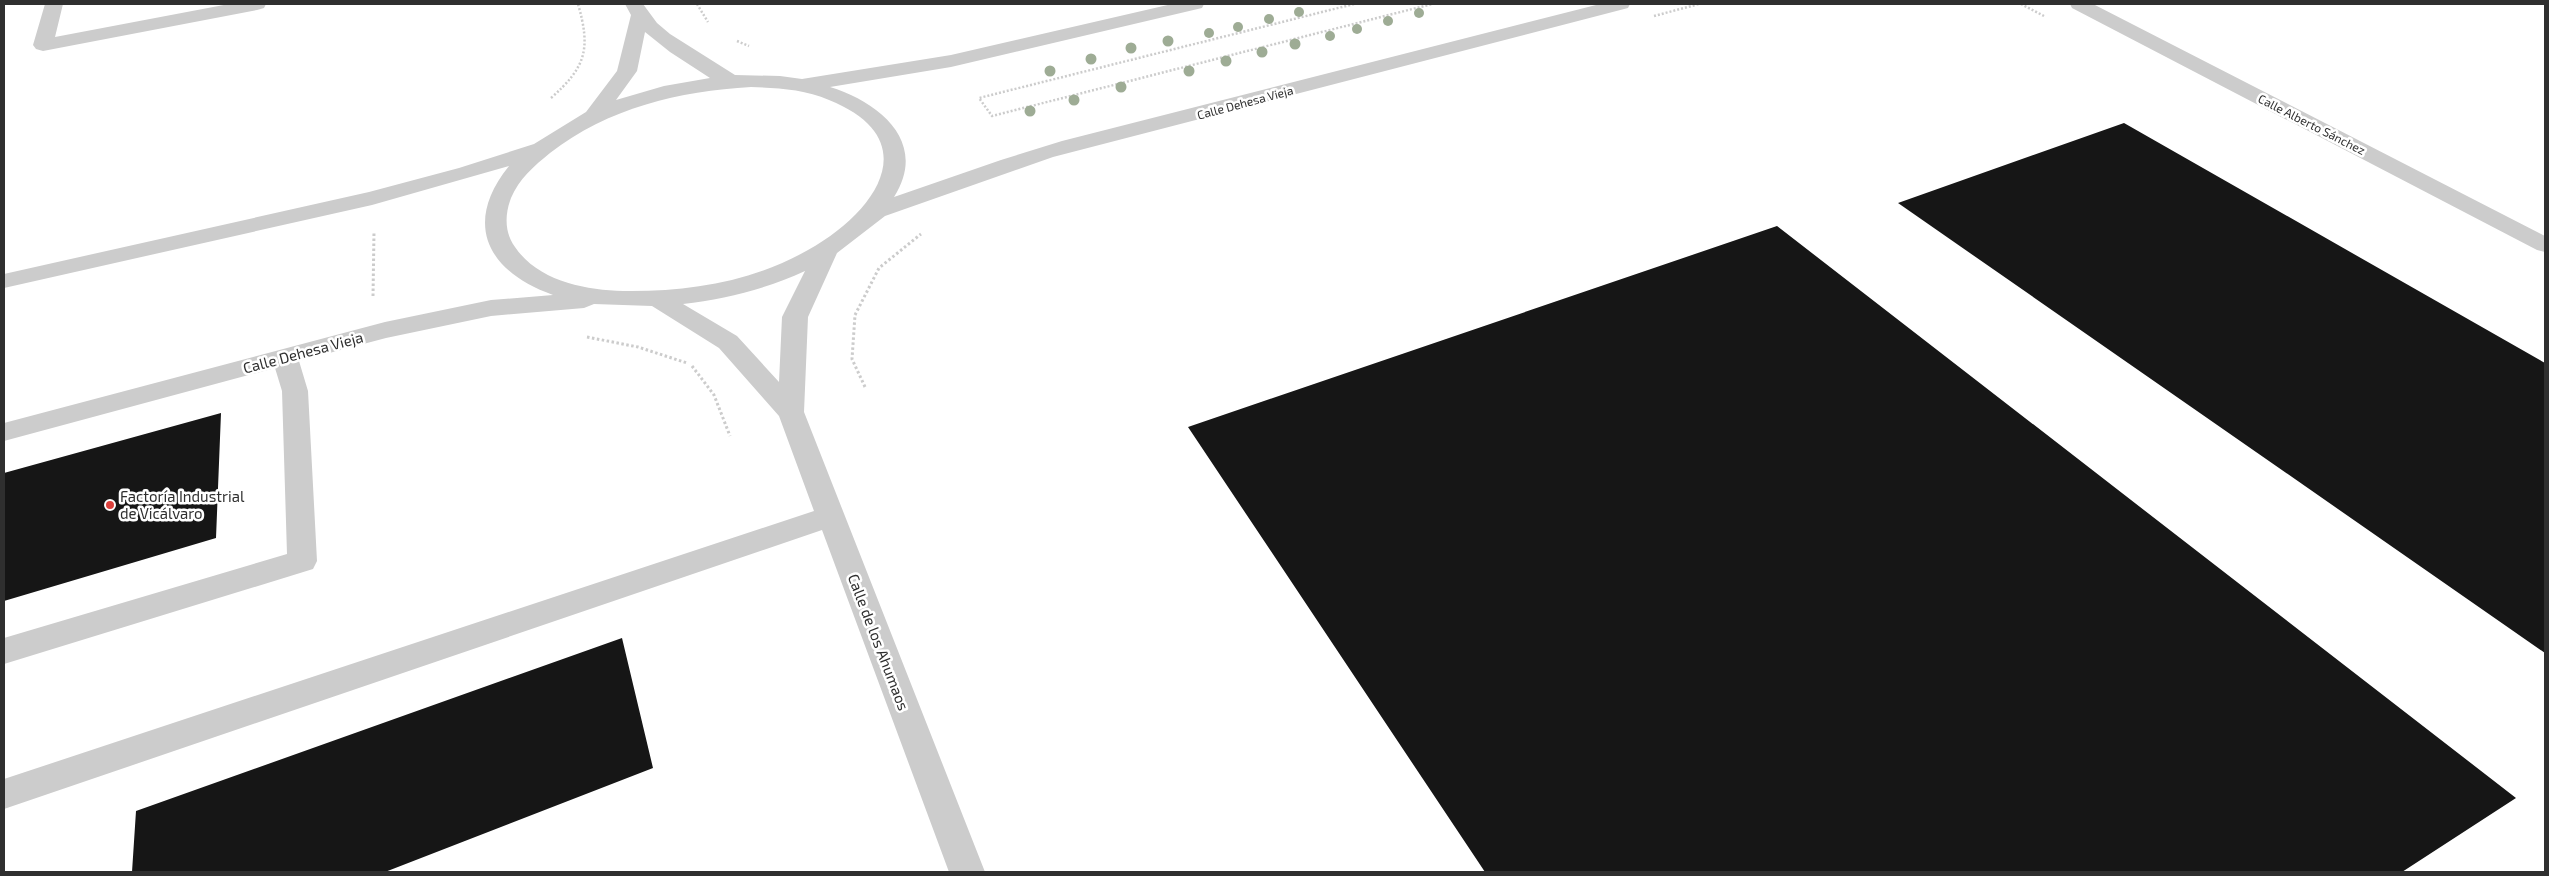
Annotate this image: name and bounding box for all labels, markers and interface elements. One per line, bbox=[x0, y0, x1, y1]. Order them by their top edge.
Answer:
street label: Calle Dehesa Vieja bbox=[1195, 82, 1295, 123]
street label: Calle Alberto Sánchez bbox=[2256, 91, 2368, 157]
street label: Calle Dehesa Vieja bbox=[241, 327, 365, 378]
place label: Factoría Industrial de Vicálvaro bbox=[120, 487, 245, 522]
marker: Factoría Industrial de Vicálvaro bbox=[104, 499, 116, 511]
street label: Calle de los Ahumaos bbox=[845, 571, 913, 713]

